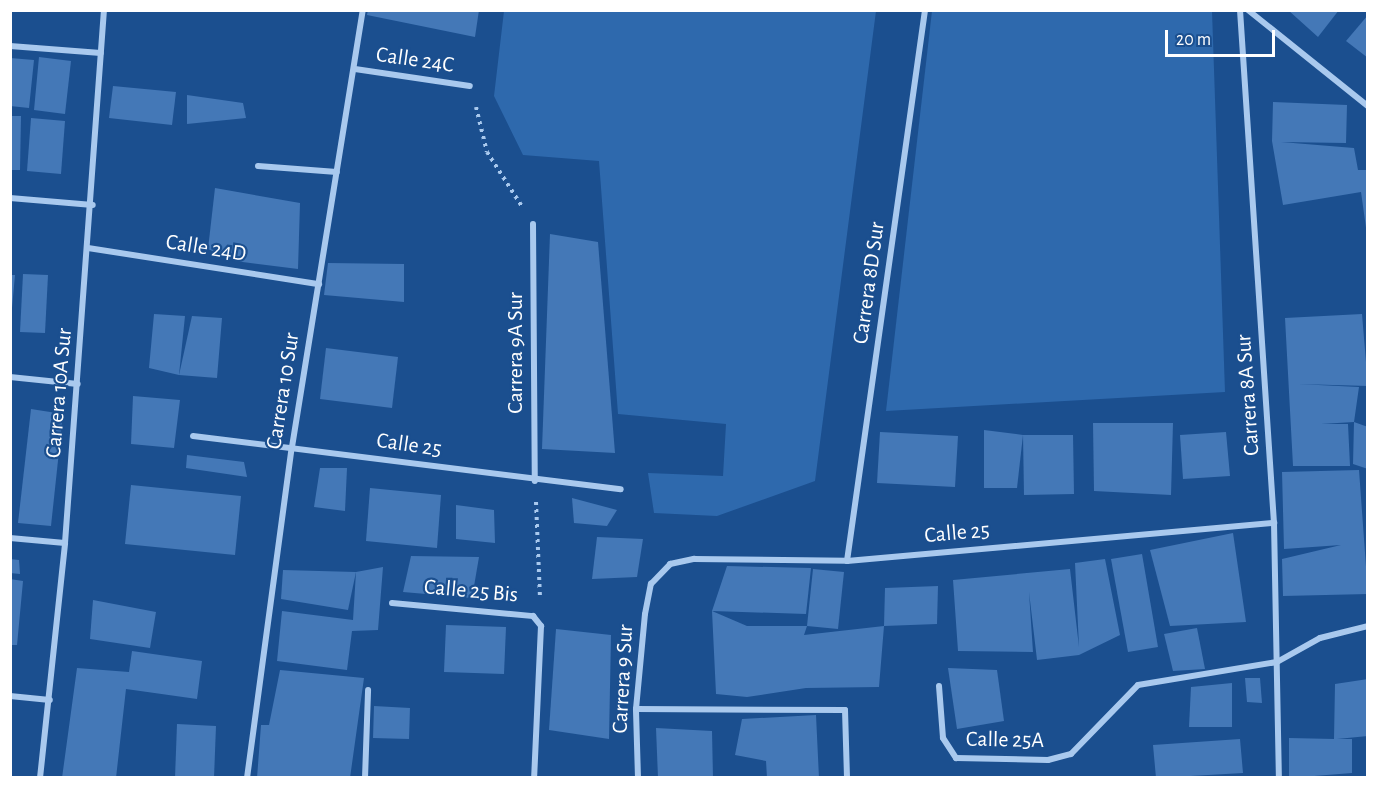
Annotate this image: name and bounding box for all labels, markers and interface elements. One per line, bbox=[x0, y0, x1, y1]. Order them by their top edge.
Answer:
scale bar bbox=[1168, 18, 1278, 56]
text: 20 m bbox=[1176, 31, 1211, 49]
street label: Calle 24C bbox=[374, 41, 456, 79]
street label: Carrera 8D Sur bbox=[847, 220, 891, 346]
street label: Calle 24D bbox=[164, 229, 248, 267]
street label: Carrera 9A Sur bbox=[503, 292, 529, 414]
street label: Carrera 10A Sur bbox=[40, 327, 78, 459]
street label: Carrera 10 Sur bbox=[261, 331, 305, 451]
street label: Carrera 8A Sur bbox=[1231, 333, 1265, 457]
street label: Calle 25 bbox=[375, 427, 443, 463]
street label: Calle 25 bbox=[923, 517, 991, 549]
street label: Calle 25 Bis bbox=[423, 574, 519, 608]
street label: Carrera 9 Sur bbox=[607, 624, 639, 734]
street label: Calle 25A bbox=[966, 726, 1044, 754]

